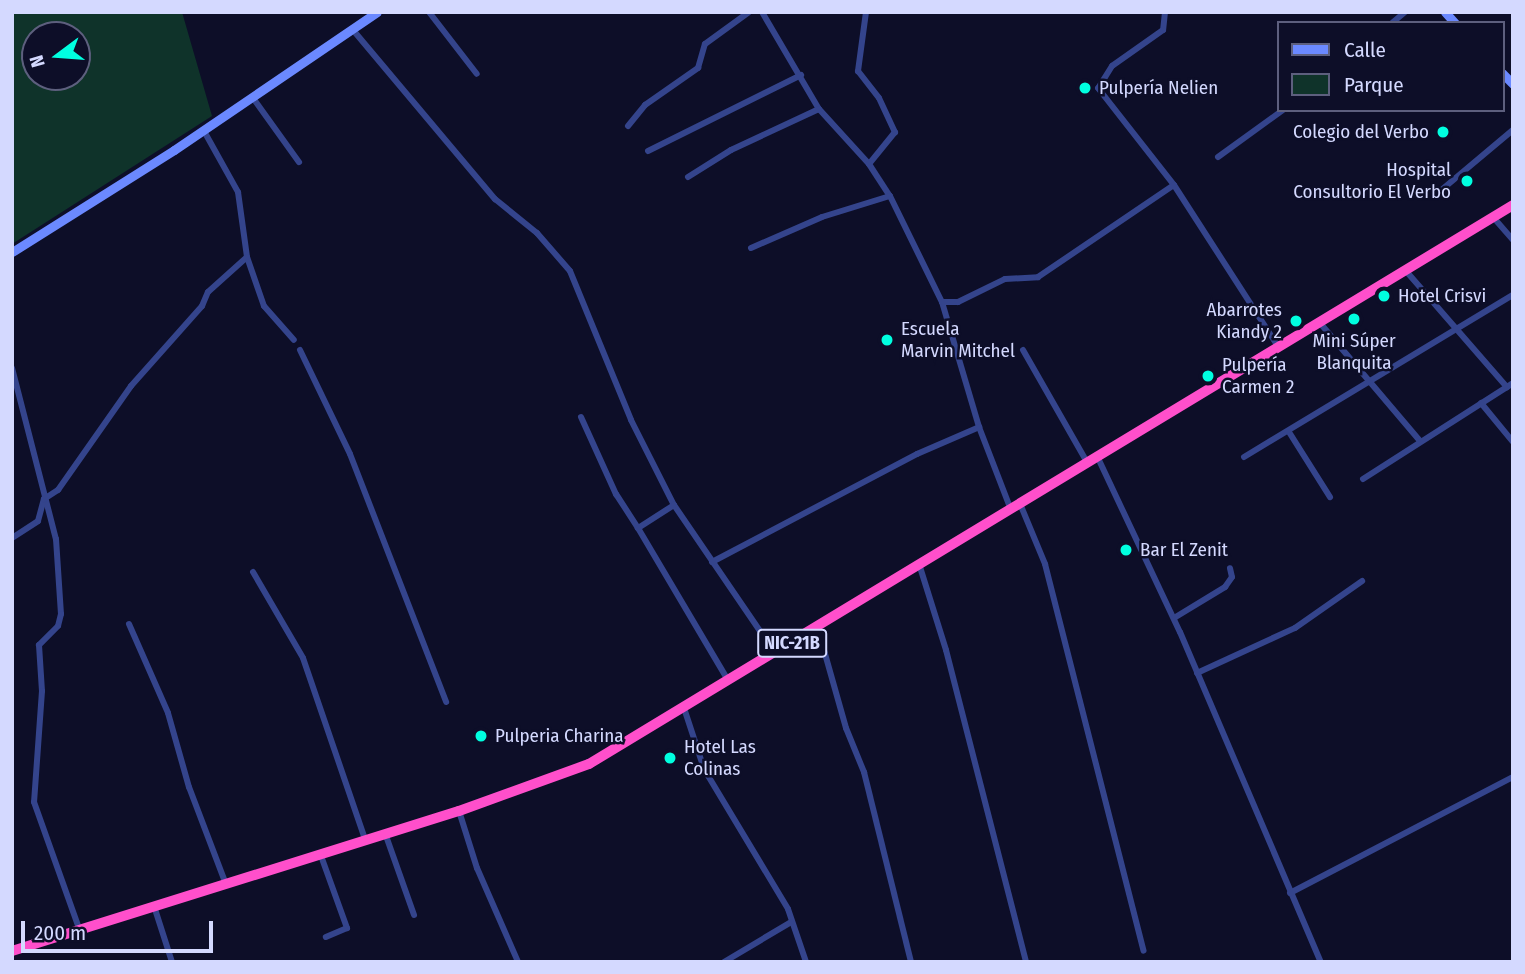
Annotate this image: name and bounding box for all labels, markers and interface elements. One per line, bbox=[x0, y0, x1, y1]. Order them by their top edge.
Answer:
north arrow bbox=[21, 21, 91, 91]
legend bbox=[1276, 21, 1504, 112]
text: Calle bbox=[1344, 37, 1386, 63]
text: N bbox=[25, 53, 50, 70]
text: Parque bbox=[1344, 72, 1404, 98]
place label: Pulpería Nelien bbox=[1099, 77, 1218, 99]
marker: Pulpería Nelien bbox=[1077, 80, 1093, 96]
place label: Colegio del Verbo bbox=[1293, 121, 1429, 143]
marker: Colegio del Verbo bbox=[1435, 124, 1451, 140]
place label: Hospital Consultorio El Verbo bbox=[1293, 159, 1451, 203]
marker: Hospital Consultorio El Verbo bbox=[1457, 171, 1477, 191]
place label: Hotel Crisvi bbox=[1398, 285, 1486, 307]
marker: Hotel Crisvi bbox=[1376, 288, 1392, 304]
place label: Abarrotes Kiandy 2 bbox=[1207, 299, 1282, 343]
marker: Mini Súper Blanquita bbox=[1346, 311, 1362, 327]
marker: Abarrotes Kiandy 2 bbox=[1288, 313, 1304, 329]
place label: Escuela Marvin Mitchel bbox=[901, 318, 1015, 362]
place label: Mini Súper Blanquita bbox=[1312, 330, 1396, 374]
marker: Escuela Marvin Mitchel bbox=[879, 332, 895, 348]
place label: Pulpería Carmen 2 bbox=[1222, 354, 1294, 398]
marker: Pulpería Carmen 2 bbox=[1200, 368, 1216, 384]
place label: Bar El Zenit bbox=[1140, 539, 1228, 561]
marker: Bar El Zenit bbox=[1118, 542, 1134, 558]
road number: NIC-21B bbox=[757, 628, 827, 658]
place label: Pulperia Charina bbox=[495, 725, 624, 747]
marker: Pulperia Charina bbox=[473, 728, 489, 744]
place label: Hotel Las Colinas bbox=[684, 736, 756, 780]
marker: Hotel Las Colinas bbox=[662, 750, 678, 766]
scale bar bbox=[24, 908, 217, 952]
text: 200 m bbox=[34, 920, 86, 946]

